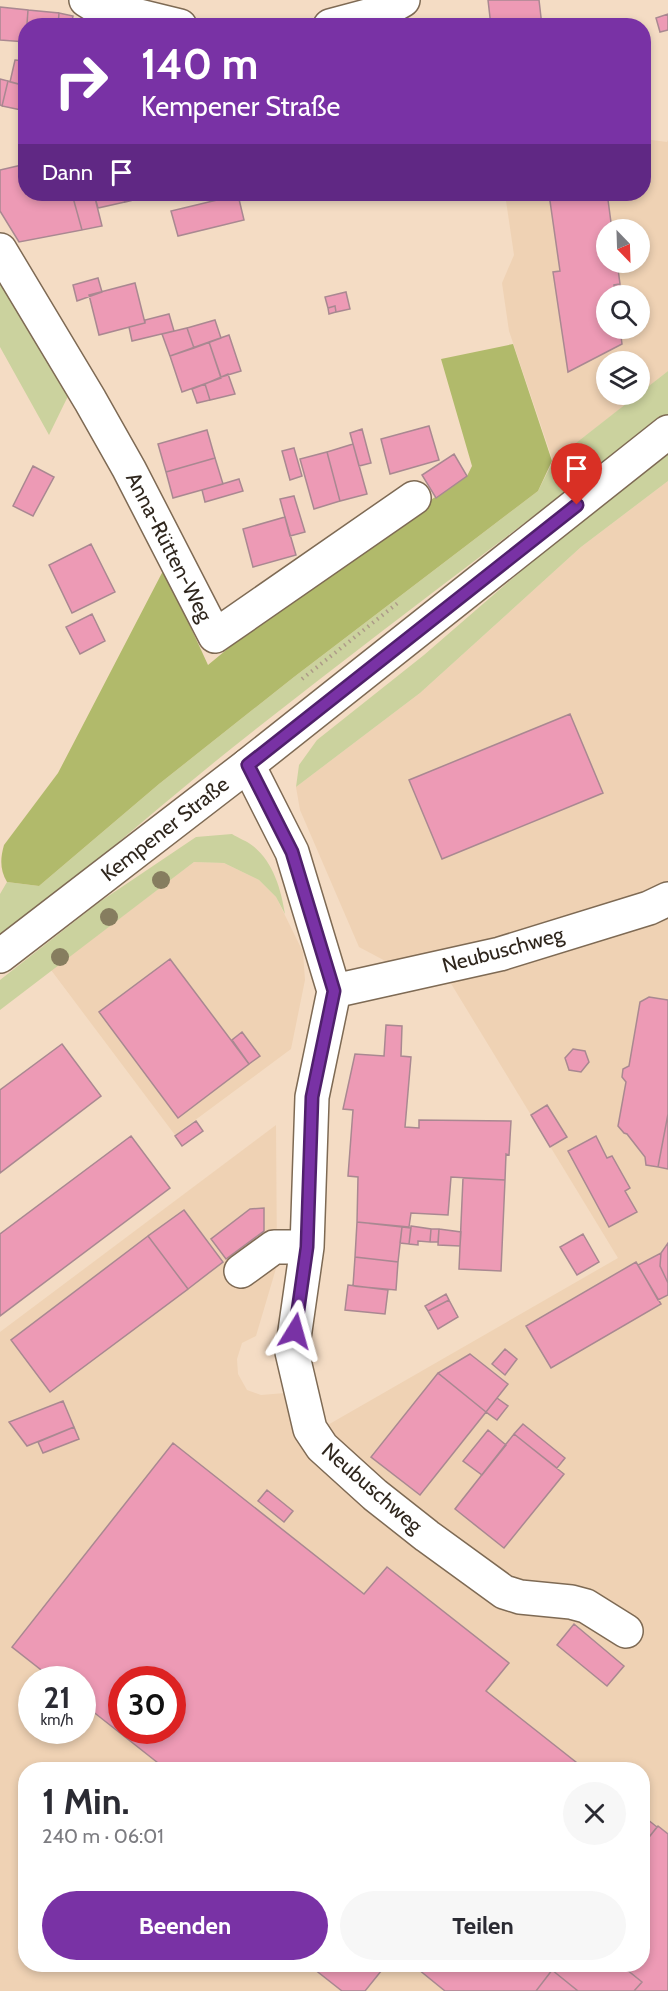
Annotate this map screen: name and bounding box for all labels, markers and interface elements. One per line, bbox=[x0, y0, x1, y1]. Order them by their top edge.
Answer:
text: 140 m bbox=[141, 38, 258, 90]
icon: right bbox=[42, 42, 120, 120]
text: Kempener Straße bbox=[141, 90, 340, 123]
icon: arrive bbox=[105, 156, 138, 189]
text: Dann bbox=[42, 159, 93, 186]
north arrow bbox=[596, 219, 650, 273]
map controls bbox=[596, 219, 650, 405]
button: search bbox=[596, 285, 650, 339]
button: layers bbox=[596, 351, 650, 405]
pin bbox=[551, 443, 602, 505]
icon: arrive bbox=[560, 452, 593, 485]
street label: Anna-Rütten-Weg bbox=[121, 468, 218, 626]
street label: Kempener Straße bbox=[96, 771, 234, 886]
street label: Neubuschweg bbox=[439, 921, 567, 978]
position arrow bbox=[263, 1299, 327, 1363]
street label: Neubuschweg bbox=[317, 1437, 428, 1538]
speed limit sign: 30 bbox=[108, 1666, 186, 1744]
text: 21 bbox=[44, 1679, 70, 1716]
text: km/h bbox=[41, 1711, 73, 1729]
text: 1 Min. bbox=[42, 1779, 130, 1823]
button: close bbox=[563, 1782, 626, 1845]
text: 240 m · 06:01 bbox=[42, 1824, 164, 1848]
button: Beenden bbox=[42, 1891, 328, 1960]
button: Teilen bbox=[340, 1891, 626, 1960]

